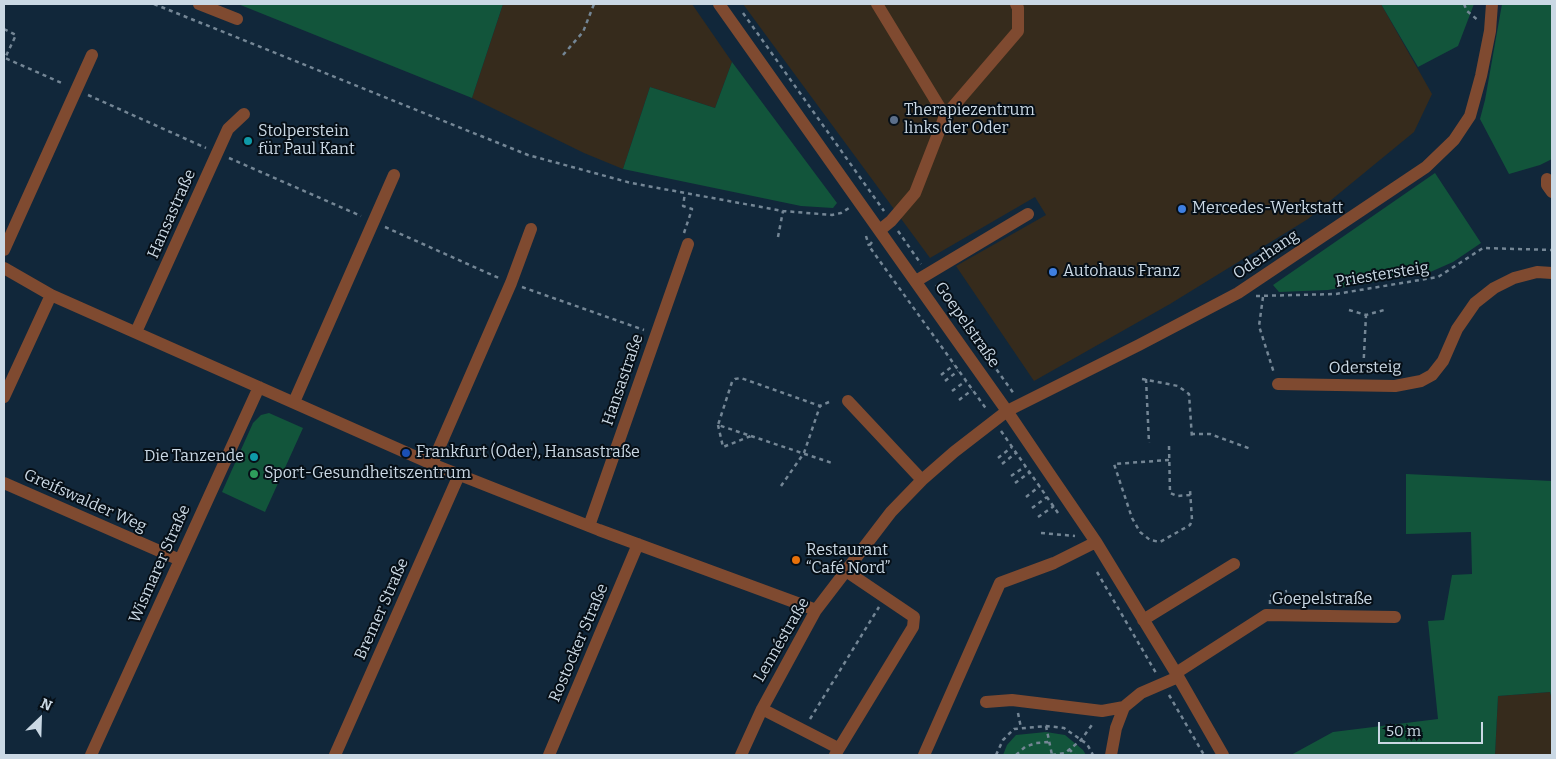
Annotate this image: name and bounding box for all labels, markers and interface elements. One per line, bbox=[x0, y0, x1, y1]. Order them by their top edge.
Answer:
place label: Therapiezentrum links der Oder bbox=[904, 101, 1035, 139]
marker: Therapiezentrum links der Oder bbox=[888, 114, 900, 126]
place label: Stolperstein für Paul Kant bbox=[258, 122, 355, 160]
marker: Stolperstein für Paul Kant bbox=[242, 135, 254, 147]
street label: Hansastraße bbox=[144, 166, 200, 262]
place label: Mercedes-Werkstatt bbox=[1192, 199, 1343, 219]
marker: Mercedes-Werkstatt bbox=[1176, 203, 1188, 215]
street label: Oderhang bbox=[1230, 226, 1302, 284]
street label: Priestersteig bbox=[1334, 258, 1430, 292]
place label: Autohaus Franz bbox=[1063, 262, 1180, 282]
marker: Autohaus Franz bbox=[1047, 266, 1059, 278]
street label: Goepelstraße bbox=[930, 278, 1004, 372]
street label: Hansastraße bbox=[598, 332, 648, 428]
street label: Odersteig bbox=[1329, 358, 1401, 378]
place label: Frankfurt (Oder), Hansastraße bbox=[416, 443, 640, 463]
place label: Die Tanzende bbox=[144, 447, 244, 467]
marker: Frankfurt (Oder), Hansastraße bbox=[400, 447, 412, 459]
marker: Die Tanzende bbox=[248, 451, 260, 463]
place label: Sport-Gesundheitszentrum bbox=[264, 464, 471, 484]
street label: Greifswalder Weg bbox=[21, 465, 149, 537]
marker: Sport-Gesundheitszentrum bbox=[248, 468, 260, 480]
street label: Wismarer Straße bbox=[125, 502, 195, 626]
place label: Restaurant “Café Nord” bbox=[806, 541, 891, 579]
marker: Restaurant “Café Nord” bbox=[790, 554, 802, 566]
street label: Bremer Straße bbox=[351, 555, 413, 663]
street label: Rostocker Straße bbox=[545, 581, 613, 705]
street label: Goepelstraße bbox=[1272, 590, 1372, 610]
street label: Lennéstraße bbox=[750, 594, 814, 686]
north arrow bbox=[15, 694, 65, 744]
text: N bbox=[38, 695, 55, 715]
scale bar bbox=[1381, 712, 1486, 744]
text: 50 m bbox=[1386, 722, 1421, 740]

